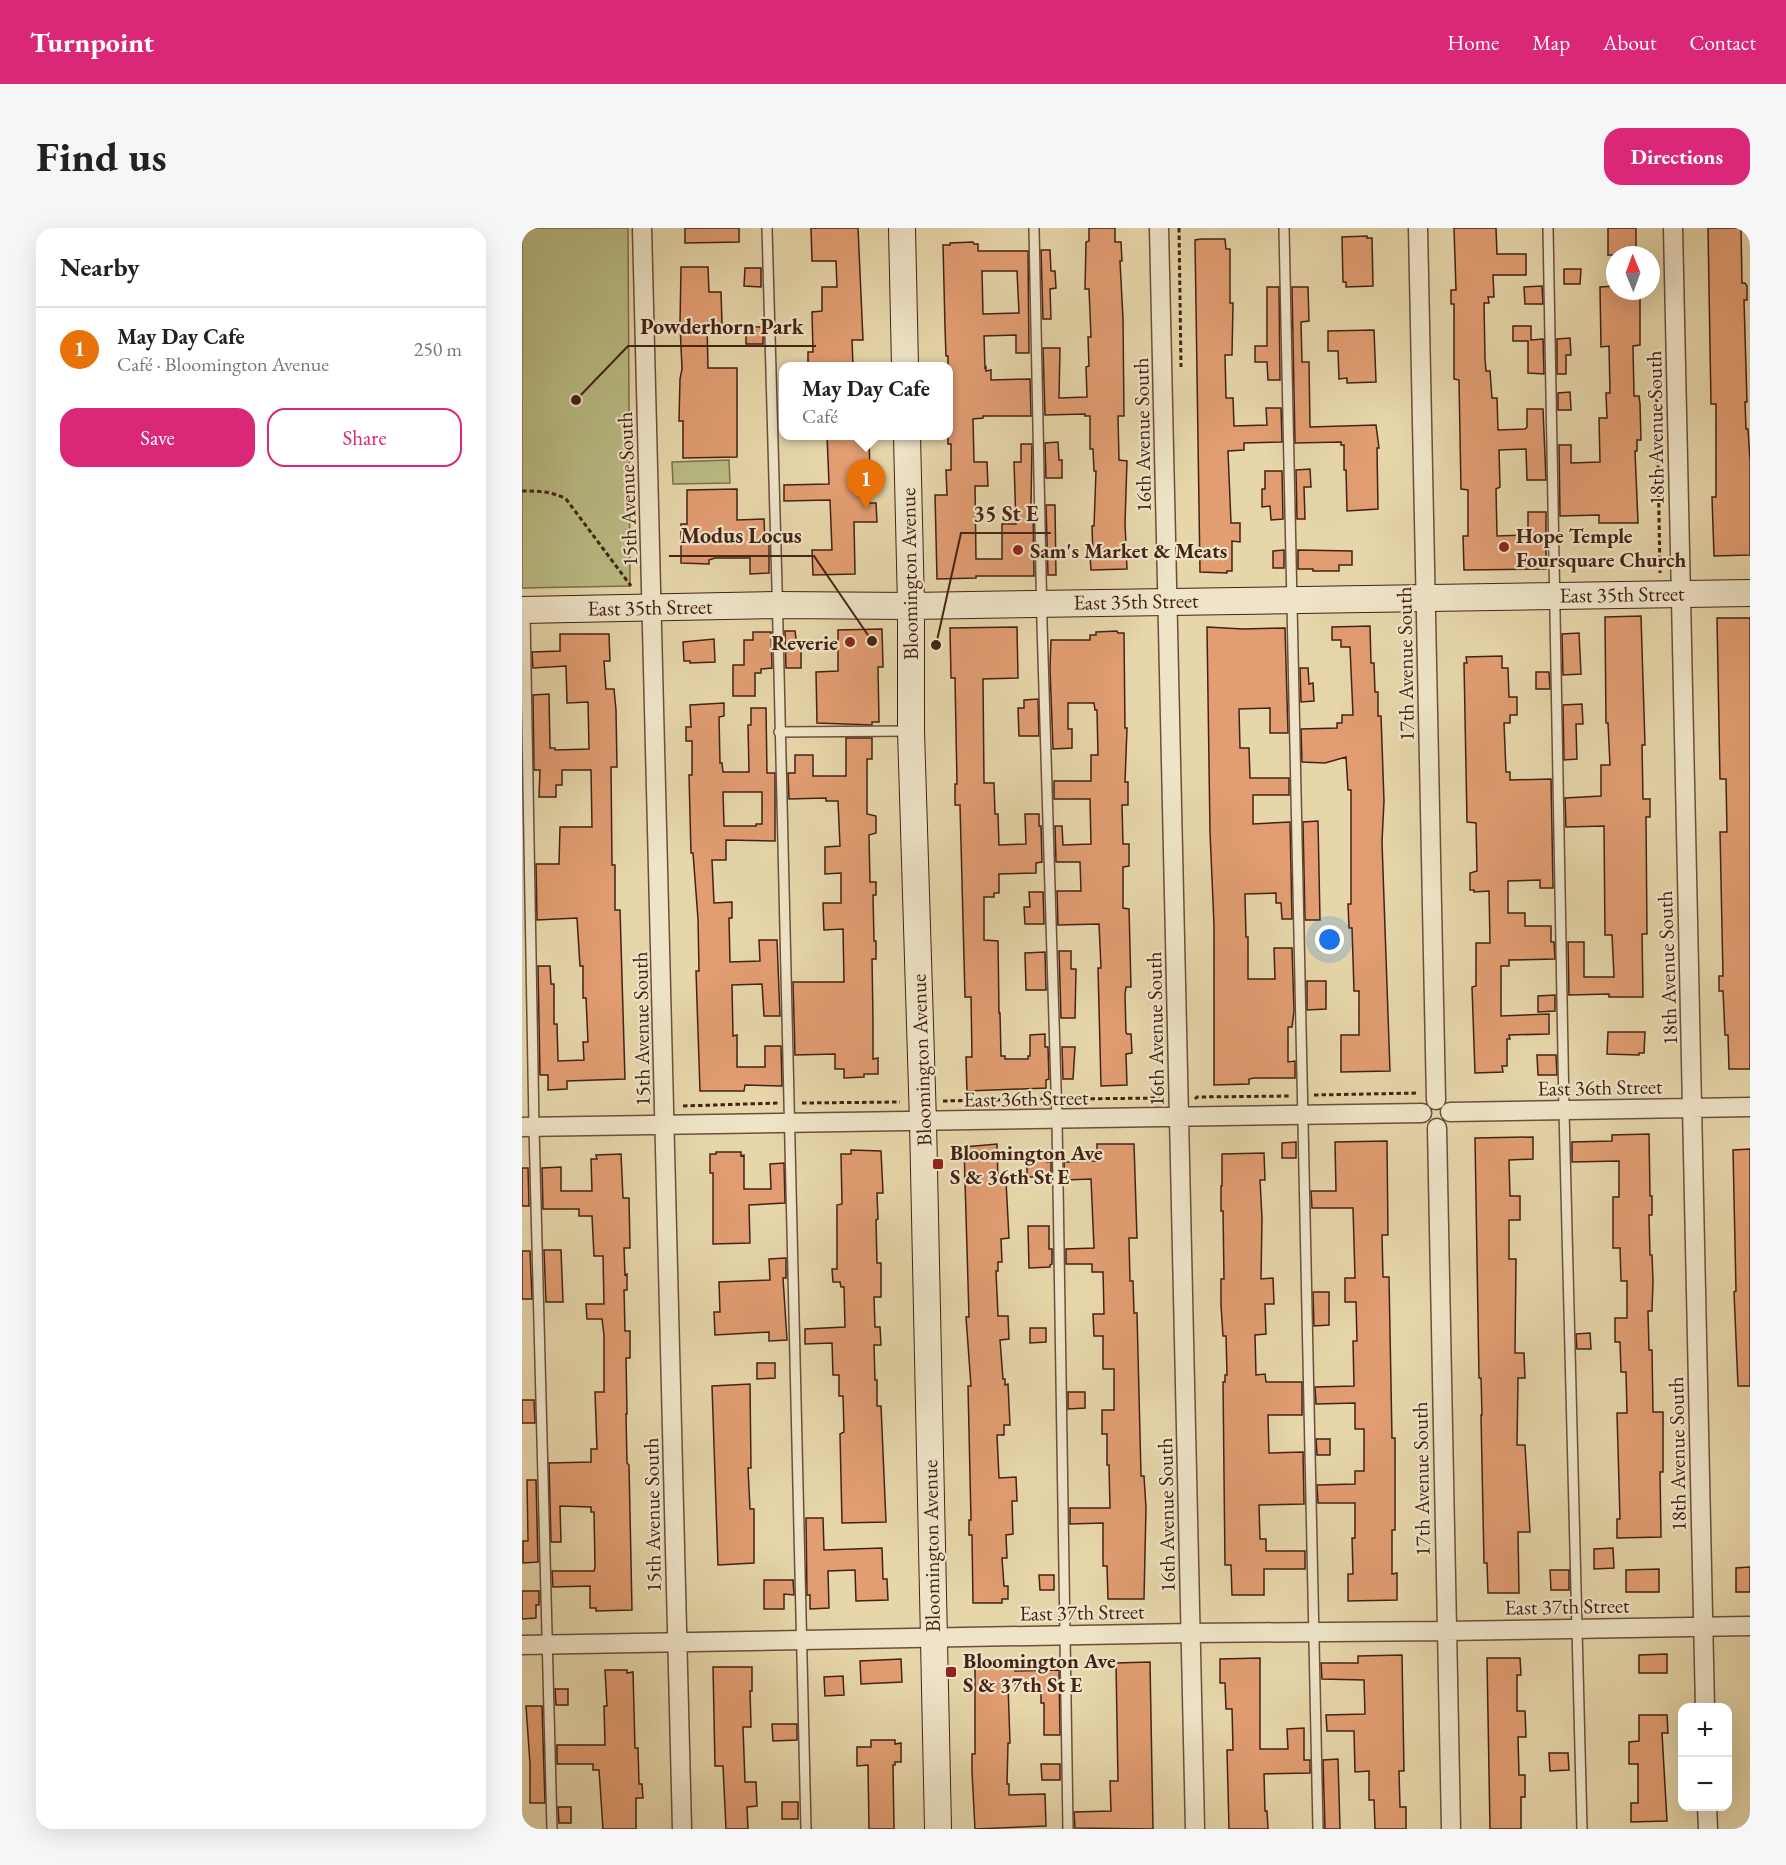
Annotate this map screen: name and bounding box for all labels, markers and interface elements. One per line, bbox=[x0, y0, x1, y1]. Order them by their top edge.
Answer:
text: Turnpoint bbox=[30, 24, 154, 60]
text: Home bbox=[1447, 29, 1499, 56]
text: Map bbox=[1532, 29, 1570, 56]
text: About bbox=[1603, 29, 1656, 56]
text: Contact bbox=[1689, 29, 1756, 56]
button: Directions bbox=[1604, 128, 1750, 185]
text: Find us bbox=[36, 129, 167, 184]
north arrow bbox=[1606, 246, 1660, 300]
text: Nearby bbox=[60, 250, 140, 284]
callout: Powderhorn Park bbox=[628, 306, 816, 346]
text: Powderhorn Park bbox=[640, 312, 805, 341]
text: May Day Cafe bbox=[117, 322, 245, 351]
text: 1 bbox=[74, 336, 85, 362]
text: 250 m bbox=[414, 336, 462, 362]
street label: 18th Avenue South bbox=[1640, 350, 1670, 506]
text: Café · Bloomington Avenue bbox=[117, 351, 329, 377]
street label: 16th Avenue South bbox=[1127, 357, 1157, 513]
popup bbox=[779, 362, 953, 440]
text: May Day Cafe bbox=[802, 374, 930, 403]
text: Café bbox=[802, 403, 838, 429]
button: Save bbox=[60, 408, 255, 467]
button: Share bbox=[267, 408, 462, 467]
street label: 15th Avenue South bbox=[611, 411, 643, 567]
pin: 1 bbox=[846, 460, 886, 509]
street label: Bloomington Avenue bbox=[894, 488, 924, 660]
callout: 35 St E bbox=[961, 493, 1051, 533]
text: 35 St E bbox=[973, 499, 1039, 528]
callout: Modus Locus bbox=[669, 516, 814, 556]
text: Modus Locus bbox=[680, 521, 802, 550]
place label: Hope Temple Foursquare Church bbox=[1516, 522, 1687, 573]
place label: Sam's Market & Meats bbox=[1030, 537, 1227, 564]
marker: Hope Temple Foursquare Church bbox=[1497, 540, 1511, 554]
marker: Sam's Market & Meats bbox=[1011, 543, 1025, 557]
street label: East 35th Street bbox=[1559, 579, 1685, 609]
street label: East 35th Street bbox=[1073, 586, 1199, 616]
street label: 17th Avenue South bbox=[1390, 586, 1420, 742]
street label: East 35th Street bbox=[587, 592, 713, 622]
place label: Reverie bbox=[771, 629, 838, 656]
marker: Reverie bbox=[843, 635, 857, 649]
street label: 18th Avenue South bbox=[1651, 890, 1683, 1046]
your location bbox=[1315, 925, 1344, 954]
street label: 15th Avenue South bbox=[626, 951, 656, 1107]
street label: 16th Avenue South bbox=[1140, 951, 1170, 1107]
street label: Bloomington Avenue bbox=[904, 973, 938, 1147]
street label: East 36th Street bbox=[1537, 1072, 1663, 1102]
street label: East 36th Street bbox=[963, 1083, 1089, 1113]
place label: Bloomington Ave S & 36th St E bbox=[950, 1139, 1103, 1190]
marker: Bloomington Ave S & 36th St E bbox=[931, 1157, 945, 1171]
street label: 18th Avenue South bbox=[1662, 1376, 1692, 1532]
street label: 17th Avenue South bbox=[1406, 1401, 1436, 1557]
street label: 15th Avenue South bbox=[637, 1437, 667, 1593]
street label: 16th Avenue South bbox=[1151, 1437, 1181, 1593]
street label: Bloomington Avenue bbox=[916, 1460, 946, 1632]
street label: East 37th Street bbox=[1504, 1591, 1630, 1621]
street label: East 37th Street bbox=[1019, 1597, 1145, 1627]
place label: Bloomington Ave S & 37th St E bbox=[963, 1647, 1116, 1698]
marker: Bloomington Ave S & 37th St E bbox=[944, 1665, 958, 1679]
map controls bbox=[1678, 1703, 1732, 1811]
button: + bbox=[1678, 1703, 1732, 1757]
button: − bbox=[1678, 1757, 1732, 1811]

